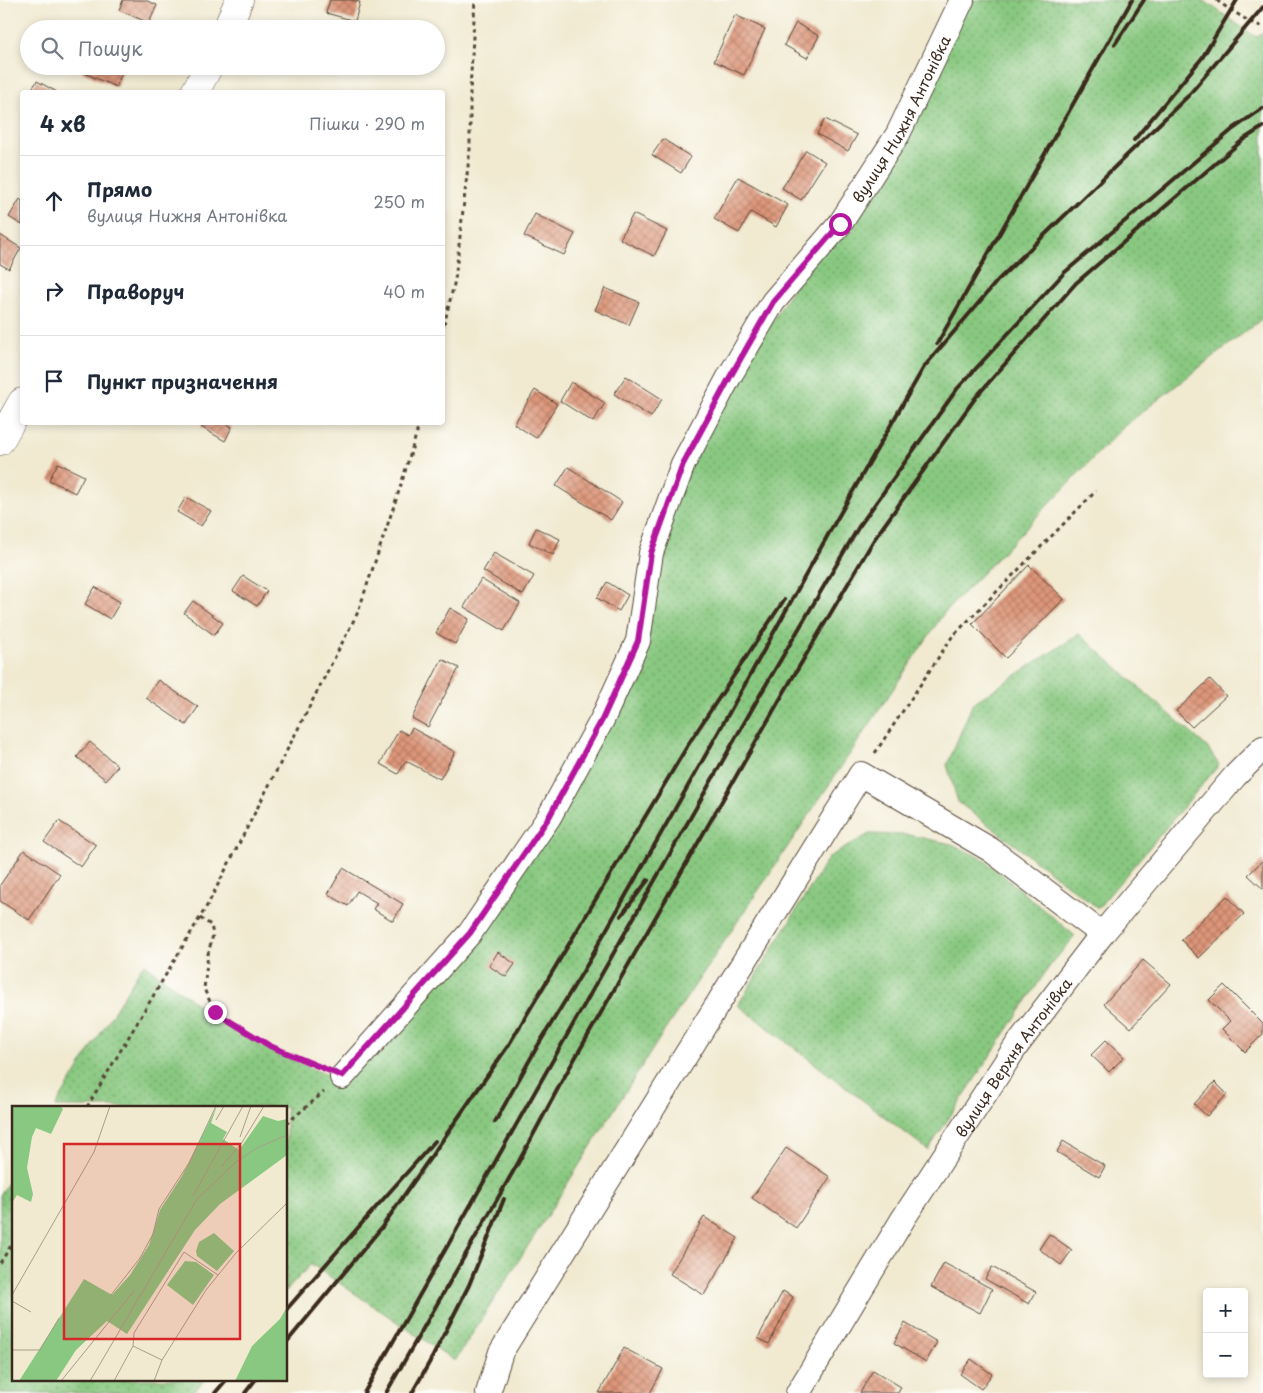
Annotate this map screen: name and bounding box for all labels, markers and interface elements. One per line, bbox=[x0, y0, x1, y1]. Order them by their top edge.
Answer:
search box bbox=[20, 20, 445, 75]
street label: вулиця Нижня Антонівка bbox=[846, 30, 956, 207]
icon: search bbox=[38, 34, 66, 62]
text: Пошук bbox=[78, 34, 143, 62]
text: 4 хв bbox=[40, 107, 86, 139]
text: Пішки · 290 m bbox=[309, 111, 425, 135]
text: Прямо bbox=[87, 175, 152, 203]
icon: ahead bbox=[40, 187, 68, 215]
text: 250 m bbox=[374, 189, 425, 213]
text: вулиця Нижня Антонівка bbox=[87, 203, 287, 227]
route start bbox=[829, 213, 852, 236]
icon: right bbox=[40, 277, 68, 305]
text: Праворуч bbox=[87, 277, 184, 305]
text: 40 m bbox=[383, 279, 425, 303]
icon: arrive bbox=[40, 367, 68, 395]
text: Пункт призначення bbox=[87, 367, 278, 395]
street label: вулиця Верхня Антонівка bbox=[948, 972, 1077, 1141]
route end bbox=[204, 1001, 227, 1024]
inset map bbox=[12, 1106, 288, 1380]
map controls bbox=[1203, 1288, 1248, 1378]
button: + bbox=[1203, 1288, 1248, 1333]
button: − bbox=[1203, 1333, 1248, 1378]

